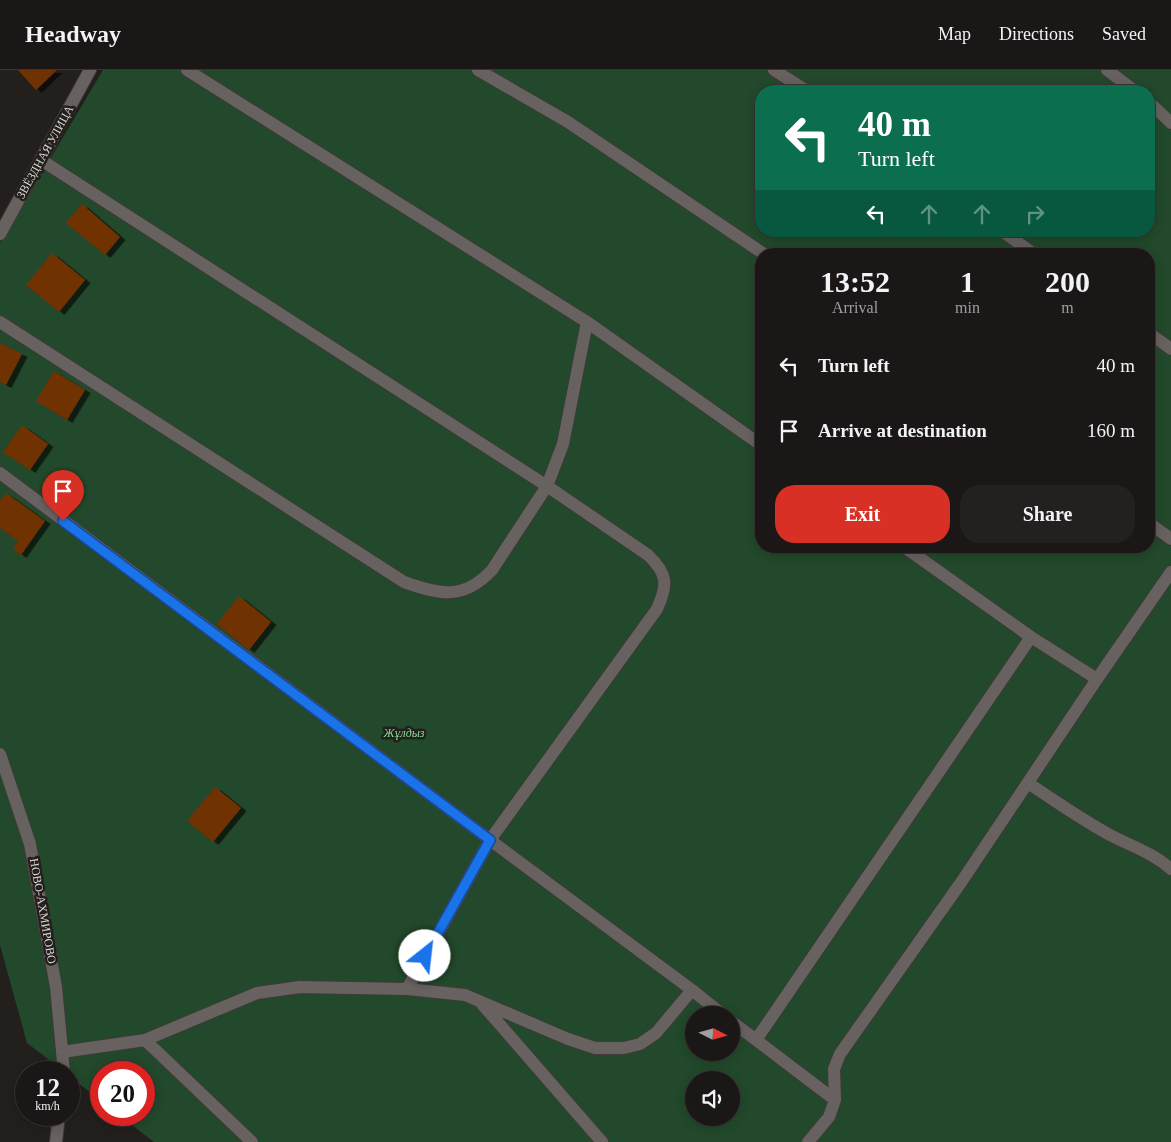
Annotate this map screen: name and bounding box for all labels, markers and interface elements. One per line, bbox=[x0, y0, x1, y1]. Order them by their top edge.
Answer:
text: Headway bbox=[25, 21, 121, 47]
text: Map bbox=[938, 24, 971, 44]
text: Directions bbox=[999, 24, 1074, 44]
text: Saved bbox=[1102, 24, 1146, 44]
street label: ЗВЁЗДНАЯ УЛИЦА bbox=[14, 103, 77, 201]
icon: left bbox=[775, 105, 840, 170]
text: 40 m bbox=[858, 105, 931, 144]
text: Turn left bbox=[858, 146, 935, 171]
icon: left bbox=[862, 200, 890, 228]
icon: ahead bbox=[915, 200, 943, 228]
icon: ahead bbox=[968, 200, 996, 228]
icon: right bbox=[1021, 200, 1049, 228]
text: 13:52 bbox=[820, 265, 890, 298]
text: 1 bbox=[960, 265, 975, 298]
text: 200 bbox=[1045, 265, 1090, 298]
text: Arrival bbox=[832, 299, 878, 316]
text: min bbox=[955, 299, 980, 316]
text: m bbox=[1061, 299, 1074, 316]
icon: left bbox=[775, 352, 803, 380]
text: Turn left bbox=[818, 355, 890, 376]
text: 40 m bbox=[1096, 355, 1135, 376]
icon: arrive bbox=[775, 417, 803, 445]
text: Arrive at destination bbox=[818, 420, 987, 441]
text: 160 m bbox=[1087, 420, 1135, 441]
pin bbox=[42, 470, 84, 521]
icon: arrive bbox=[49, 477, 77, 505]
button: Exit bbox=[775, 485, 950, 543]
button: Share bbox=[960, 485, 1135, 543]
park label: Жұлдыз bbox=[382, 726, 425, 740]
street label: НОВО-АХМИРОВО bbox=[27, 857, 59, 965]
position arrow bbox=[398, 929, 450, 981]
north arrow bbox=[685, 1006, 740, 1061]
map controls bbox=[685, 1006, 740, 1126]
speed limit sign: 20 bbox=[90, 1061, 155, 1126]
button: sound bbox=[685, 1071, 740, 1126]
text: 12 bbox=[35, 1074, 60, 1101]
text: km/h bbox=[35, 1099, 60, 1113]

